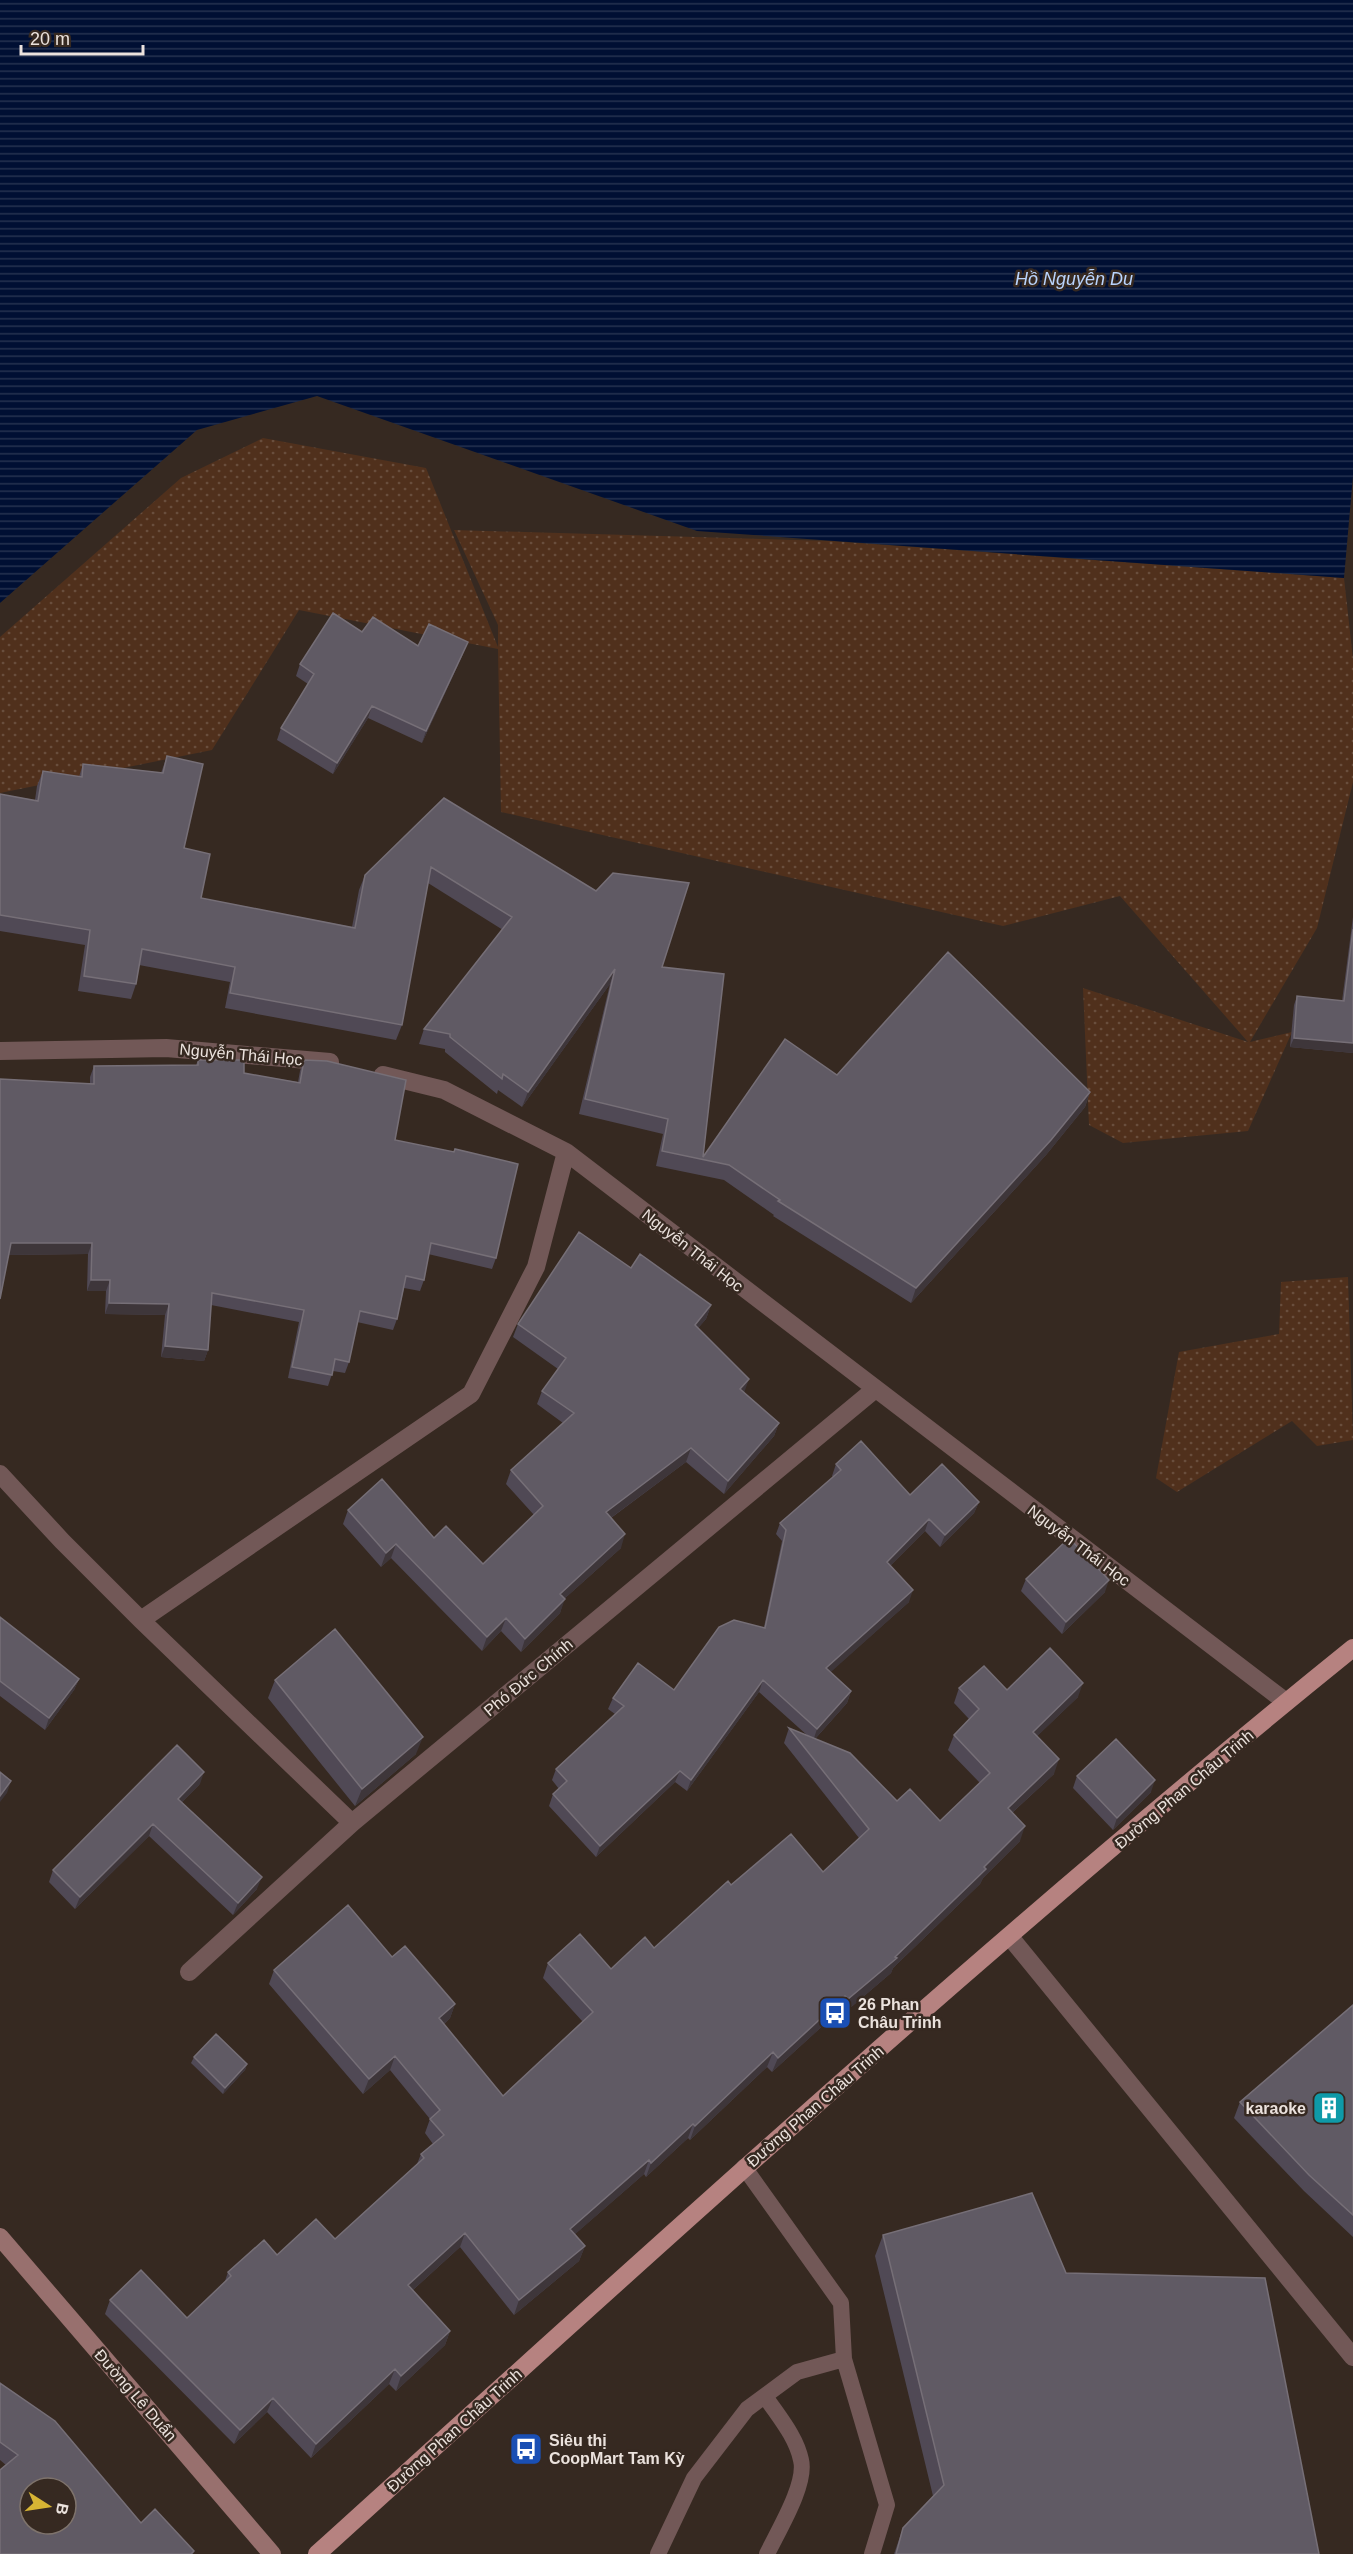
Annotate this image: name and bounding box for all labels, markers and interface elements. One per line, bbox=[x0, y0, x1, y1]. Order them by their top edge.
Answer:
scale bar bbox=[21, 18, 142, 56]
text: 20 m bbox=[30, 29, 70, 49]
water label: Hồ Nguyễn Du bbox=[1015, 269, 1133, 289]
street label: Nguyễn Thái Học bbox=[179, 1040, 303, 1068]
street label: Nguyễn Thái Học bbox=[639, 1205, 747, 1295]
street label: Nguyễn Thái Học bbox=[1024, 1501, 1134, 1589]
street label: Phó Đức Chính bbox=[481, 1635, 576, 1719]
street label: Đường Phan Châu Trinh bbox=[1112, 1727, 1257, 1852]
bus stop icon: 26 Phan Châu Trinh bbox=[817, 1995, 853, 2031]
place label: 26 Phan Châu Trinh bbox=[858, 1996, 942, 2031]
street label: Đường Phan Châu Trinh bbox=[744, 2043, 887, 2170]
building icon: karaoke bbox=[1311, 2090, 1347, 2126]
place label: karaoke bbox=[1246, 2100, 1306, 2117]
street label: Đường Lê Duẩn bbox=[91, 2346, 180, 2444]
street label: Đường Phan Châu Trinh bbox=[384, 2365, 525, 2495]
bus stop icon: Siêu thị CoopMart Tam Kỳ bbox=[508, 2431, 544, 2467]
place label: Siêu thị CoopMart Tam Kỳ bbox=[549, 2432, 685, 2467]
north arrow bbox=[18, 2476, 78, 2536]
text: B bbox=[53, 2502, 72, 2516]

